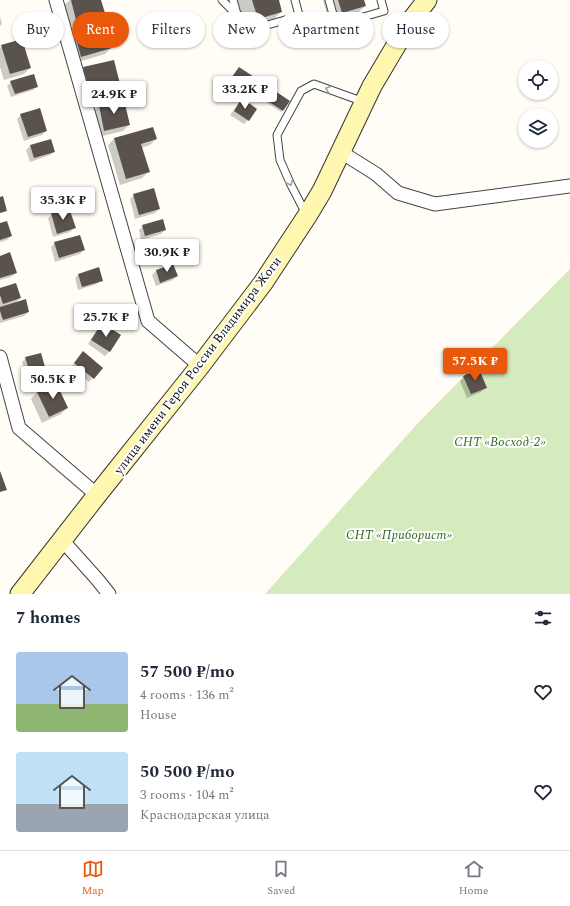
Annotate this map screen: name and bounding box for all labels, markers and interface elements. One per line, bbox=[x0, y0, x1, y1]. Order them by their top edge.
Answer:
chip: Buy bbox=[12, 12, 64, 48]
chip: Rent bbox=[72, 12, 129, 48]
chip: Filters bbox=[137, 12, 205, 48]
chip: New bbox=[213, 12, 270, 48]
chip: Apartment bbox=[278, 12, 374, 48]
chip: House bbox=[382, 12, 449, 48]
map controls bbox=[518, 60, 558, 148]
button: locate bbox=[518, 60, 558, 100]
pin: 33.2K ₽ bbox=[208, 76, 282, 110]
text: 33.2K ₽ bbox=[222, 79, 268, 99]
pin: 24.9K ₽ bbox=[77, 81, 151, 115]
text: 24.9K ₽ bbox=[91, 84, 137, 104]
one-way arrow bbox=[324, 85, 331, 94]
button: layers bbox=[518, 108, 558, 148]
one-way arrow bbox=[285, 179, 293, 187]
pin: 35.3K ₽ bbox=[26, 187, 100, 221]
text: 35.3K ₽ bbox=[40, 190, 86, 210]
pin: 30.9K ₽ bbox=[130, 239, 204, 273]
text: 30.9K ₽ bbox=[144, 242, 190, 262]
street label: улица имени Героя России Владимира Жоги bbox=[108, 252, 287, 480]
pin: 25.7K ₽ bbox=[69, 304, 143, 338]
text: 25.7K ₽ bbox=[83, 307, 129, 327]
pin: 57.5K ₽ bbox=[438, 348, 512, 382]
text: 57.5K ₽ bbox=[452, 351, 498, 371]
pin: 50.5K ₽ bbox=[16, 366, 90, 400]
text: 50.5K ₽ bbox=[30, 369, 76, 389]
park label: СНТ «Восход-2» bbox=[454, 432, 546, 452]
park label: СНТ «Приборист» bbox=[346, 525, 452, 545]
text: 7 homes bbox=[16, 605, 81, 631]
icon: filters bbox=[532, 607, 554, 629]
text: 57 500 ₽/mo bbox=[140, 659, 234, 685]
icon: home bbox=[48, 668, 96, 716]
icon: heart bbox=[532, 681, 554, 703]
text: 4 rooms · 136 m² bbox=[140, 685, 234, 705]
text: House bbox=[140, 705, 177, 725]
text: 50 500 ₽/mo bbox=[140, 759, 234, 785]
icon: home bbox=[48, 768, 96, 816]
icon: heart bbox=[532, 781, 554, 803]
text: 3 rooms · 104 m² bbox=[140, 785, 234, 805]
text: Краснодарская улица bbox=[140, 805, 270, 825]
tab: Map bbox=[82, 858, 104, 899]
tab: Saved bbox=[267, 858, 295, 899]
tab: Home bbox=[459, 858, 488, 899]

